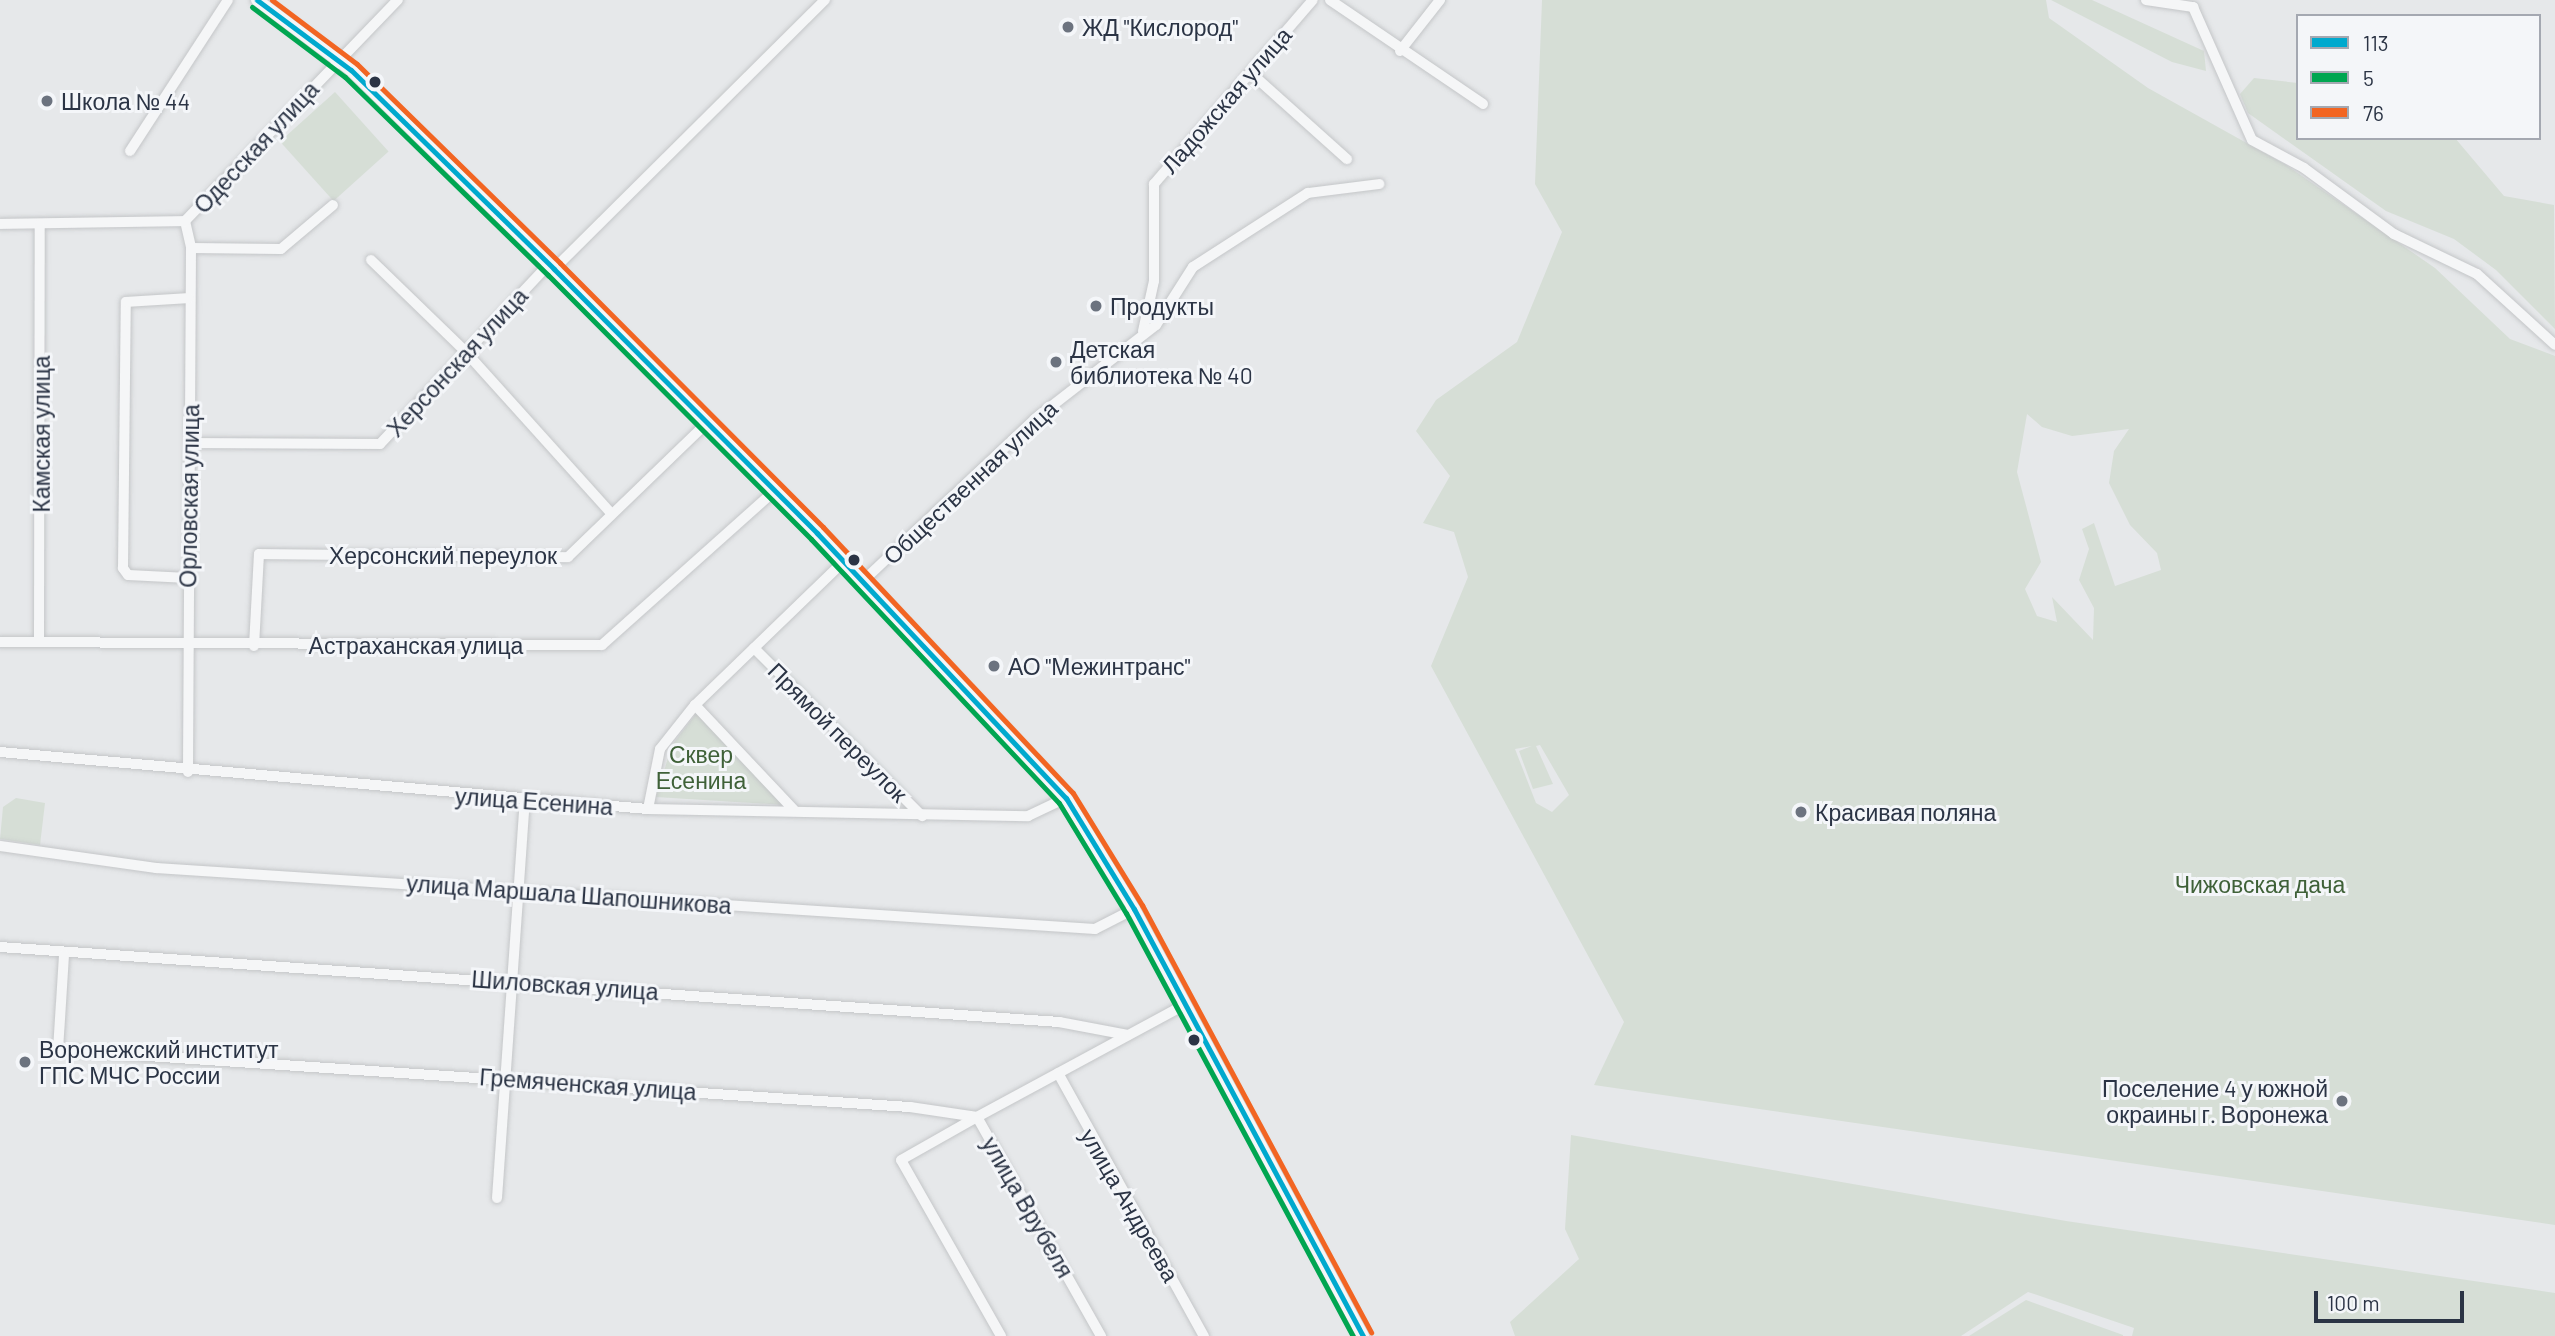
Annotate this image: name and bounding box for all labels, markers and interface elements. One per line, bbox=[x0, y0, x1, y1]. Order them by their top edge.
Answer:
place label: ЖД "Кислород" bbox=[1082, 13, 1238, 41]
legend bbox=[2296, 14, 2541, 140]
marker: ЖД "Кислород" bbox=[1060, 19, 1076, 35]
street label: Ладожская улица bbox=[1155, 21, 1297, 179]
text: 113 bbox=[2363, 30, 2389, 55]
text: 5 bbox=[2363, 65, 2374, 90]
street label: Одесская улица bbox=[188, 75, 324, 219]
unlabelled marker bbox=[368, 75, 382, 89]
place label: Школа № 44 bbox=[61, 87, 190, 115]
marker: Школа № 44 bbox=[39, 93, 55, 109]
text: 76 bbox=[2363, 100, 2384, 125]
street label: Херсонская улица bbox=[381, 282, 533, 442]
place label: Продукты bbox=[1110, 292, 1214, 320]
marker: Продукты bbox=[1088, 298, 1104, 314]
place label: Детская библиотека № 40 bbox=[1070, 335, 1253, 389]
marker: Детская библиотека № 40 bbox=[1048, 354, 1064, 370]
street label: Камская улица bbox=[27, 355, 55, 513]
street label: Общественная улица bbox=[877, 394, 1063, 570]
street label: Орловская улица bbox=[174, 404, 204, 588]
street label: Херсонский переулок bbox=[329, 541, 557, 569]
unlabelled marker bbox=[847, 553, 861, 567]
street label: Астраханская улица bbox=[309, 631, 523, 659]
place label: АО "Межинтранс" bbox=[1008, 652, 1191, 680]
street label: Прямой переулок bbox=[763, 657, 913, 807]
marker: АО "Межинтранс" bbox=[986, 658, 1002, 674]
park label: Сквер Есенина bbox=[656, 740, 746, 794]
street label: улица Есенина bbox=[454, 782, 614, 820]
place label: Красивая поляна bbox=[1815, 798, 1996, 826]
marker: Красивая поляна bbox=[1793, 804, 1809, 820]
street label: улица Маршала Шапошникова bbox=[406, 869, 732, 919]
park label: Чижовская дача bbox=[2175, 870, 2345, 898]
street label: Шиловская улица bbox=[471, 965, 659, 1005]
unlabelled marker bbox=[1187, 1033, 1201, 1047]
place label: Воронежский институт ГПС МЧС России bbox=[39, 1035, 278, 1089]
marker: Воронежский институт ГПС МЧС России bbox=[17, 1054, 33, 1070]
street label: Гремяченская улица bbox=[478, 1063, 698, 1105]
place label: Поселение 4 у южной окраины г. Воронежа bbox=[2102, 1074, 2328, 1128]
marker: Поселение 4 у южной окраины г. Воронежа bbox=[2334, 1093, 2350, 1109]
street label: улица Андреева bbox=[1075, 1123, 1185, 1287]
street label: улица Врубеля bbox=[976, 1132, 1080, 1282]
scale bar bbox=[2317, 1276, 2468, 1320]
text: 100 m bbox=[2327, 1290, 2380, 1315]

